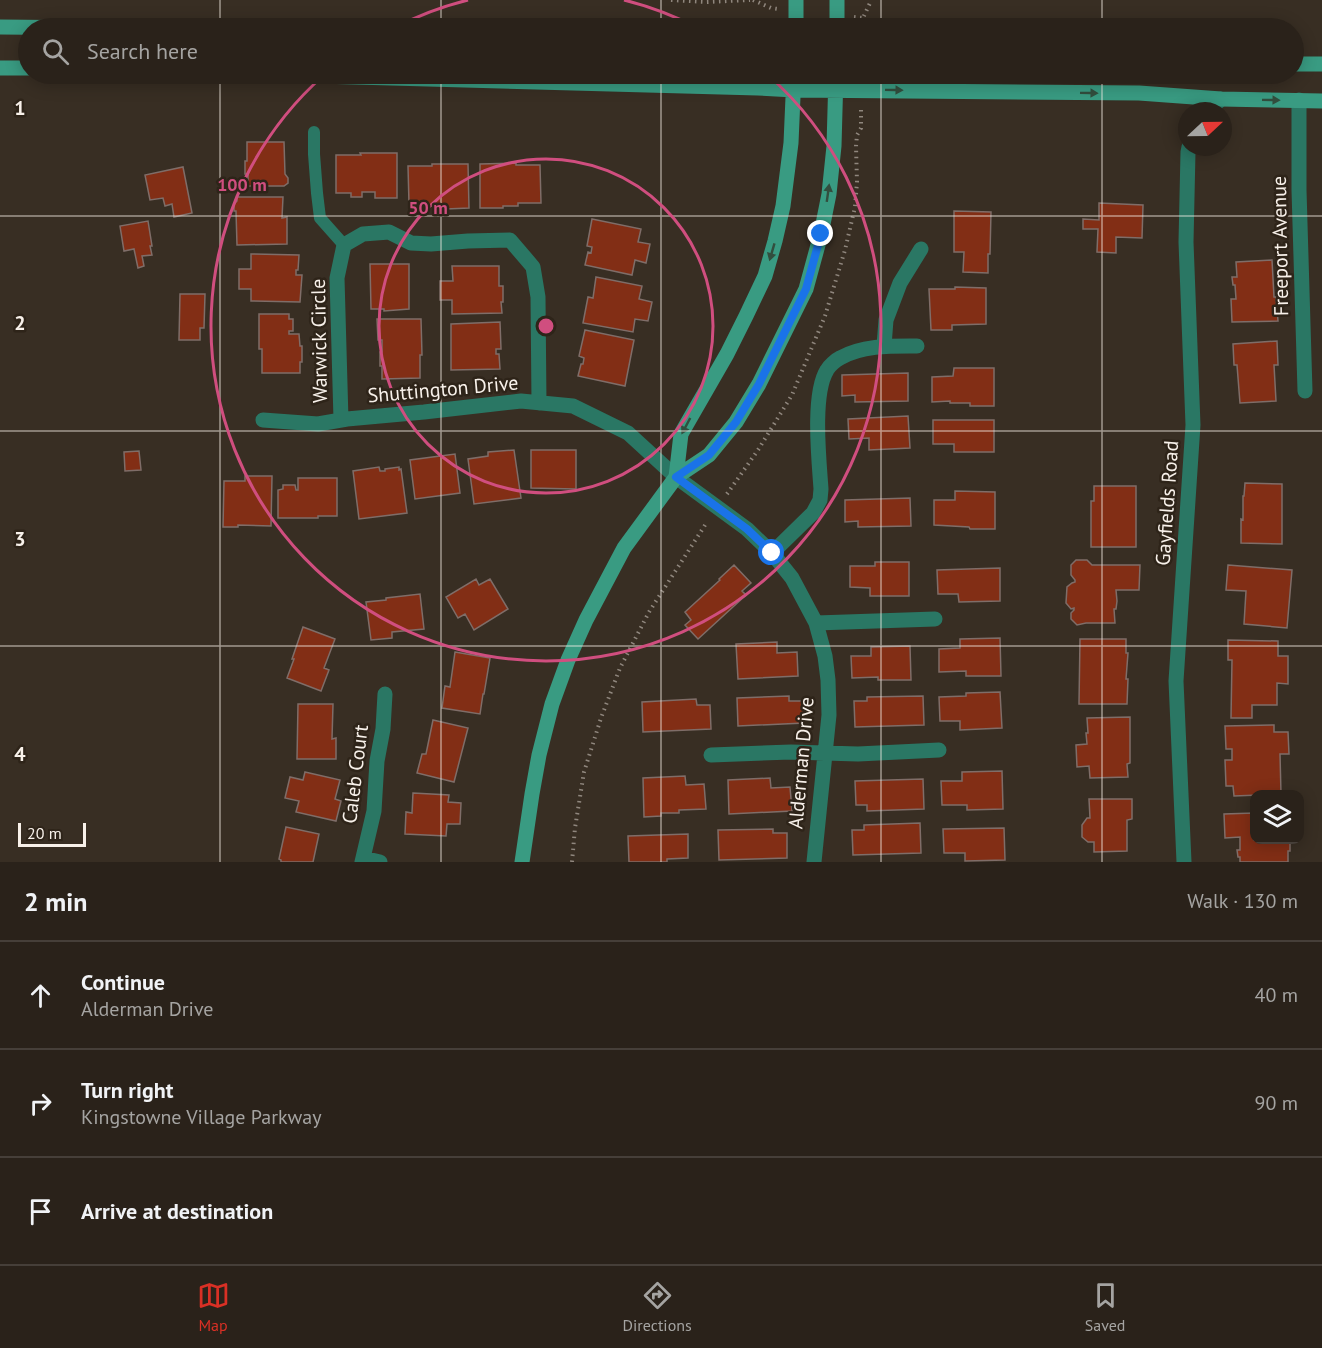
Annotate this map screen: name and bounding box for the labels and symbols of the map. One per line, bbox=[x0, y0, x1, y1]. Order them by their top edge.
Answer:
one-way arrow bbox=[885, 85, 904, 95]
one-way arrow bbox=[1080, 88, 1099, 98]
text: 1 bbox=[14, 95, 26, 121]
one-way arrow bbox=[1262, 95, 1281, 105]
north arrow bbox=[1178, 102, 1232, 156]
text: 100 m bbox=[217, 173, 267, 196]
street label: Freeport Avenue bbox=[1266, 176, 1294, 316]
one-way arrow bbox=[824, 184, 833, 203]
text: 50 m bbox=[408, 196, 448, 219]
route end bbox=[807, 220, 833, 246]
one-way arrow bbox=[767, 243, 776, 261]
street label: Warwick Circle bbox=[305, 279, 333, 403]
text: 2 bbox=[14, 310, 26, 336]
centre of rings bbox=[536, 316, 556, 336]
street label: Shuttington Drive bbox=[366, 369, 520, 409]
one-way arrow bbox=[681, 418, 691, 435]
street label: Gayfields Road bbox=[1150, 440, 1184, 566]
text: 3 bbox=[14, 526, 26, 552]
route start bbox=[758, 539, 784, 565]
street label: Alderman Drive bbox=[782, 696, 820, 830]
street label: Caleb Court bbox=[336, 723, 374, 825]
text: 4 bbox=[14, 741, 26, 767]
scale bar bbox=[18, 820, 86, 848]

